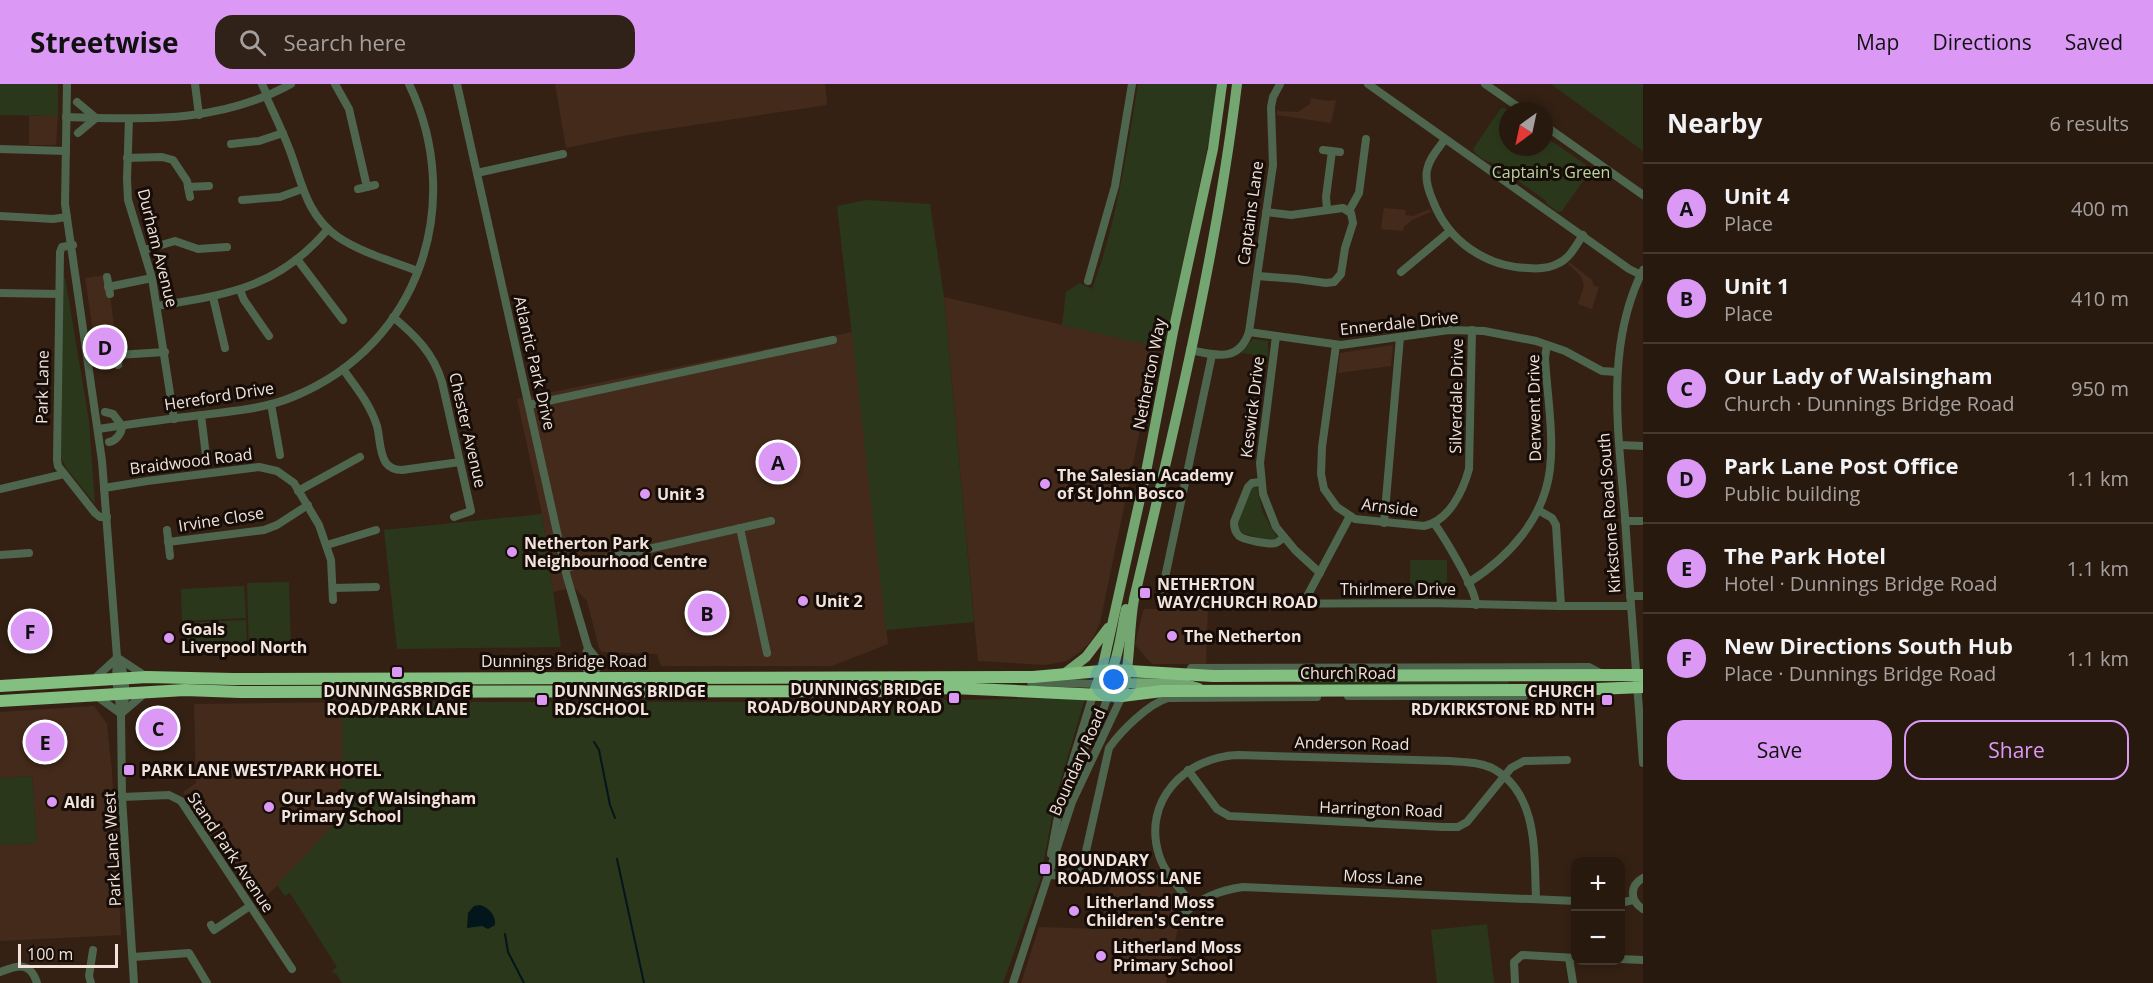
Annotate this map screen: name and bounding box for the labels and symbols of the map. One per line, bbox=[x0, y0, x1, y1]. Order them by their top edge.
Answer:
north arrow bbox=[1499, 102, 1553, 156]
street label: Captains Lane bbox=[1232, 159, 1268, 267]
park label: Captain's Green bbox=[1492, 161, 1610, 183]
street label: Durham Avenue bbox=[133, 186, 183, 310]
street label: Atlantic Park Drive bbox=[509, 294, 561, 432]
street label: Ennerdale Drive bbox=[1339, 306, 1459, 340]
street label: Netherton Way bbox=[1127, 315, 1171, 432]
pin: D bbox=[86, 324, 124, 370]
street label: Silverdale Drive bbox=[1444, 338, 1468, 454]
street label: Park Lane bbox=[30, 350, 54, 424]
street label: Derwent Drive bbox=[1522, 354, 1546, 462]
street label: Keswick Drive bbox=[1235, 355, 1269, 459]
street label: Chester Avenue bbox=[444, 370, 492, 490]
street label: Hereford Drive bbox=[162, 376, 276, 416]
street label: Kirkstone Road South bbox=[1592, 432, 1626, 594]
pin: A bbox=[758, 440, 798, 484]
street label: Braidwood Road bbox=[128, 443, 254, 479]
place label: The Salesian Academy of St John Bosco bbox=[1057, 464, 1235, 504]
marker: The Salesian Academy of St John Bosco bbox=[1038, 477, 1052, 491]
place label: Unit 3 bbox=[657, 483, 705, 505]
marker: Unit 3 bbox=[638, 487, 652, 501]
street label: Arnside bbox=[1360, 493, 1420, 521]
street label: Irvine Close bbox=[177, 501, 265, 537]
place label: Netherton Park Neighbourhood Centre bbox=[524, 532, 707, 572]
marker: Netherton Park Neighbourhood Centre bbox=[505, 545, 519, 559]
place label: NETHERTON WAY/CHURCH ROAD bbox=[1157, 573, 1318, 613]
street label: Thirlmere Drive bbox=[1340, 578, 1456, 600]
marker: NETHERTON WAY/CHURCH ROAD bbox=[1138, 586, 1152, 600]
pin: B bbox=[688, 590, 726, 636]
place label: Unit 2 bbox=[815, 590, 863, 612]
marker: Unit 2 bbox=[796, 594, 810, 608]
pin: F bbox=[10, 608, 50, 654]
place label: Goals Liverpool North bbox=[181, 618, 307, 658]
place label: The Netherton bbox=[1184, 625, 1301, 647]
marker: The Netherton bbox=[1165, 629, 1179, 643]
marker: Goals Liverpool North bbox=[162, 631, 176, 645]
street label: Dunnings Bridge Road bbox=[481, 650, 647, 672]
street label: Church Road bbox=[1300, 662, 1396, 684]
marker: DUNNINGSBRIDGE ROAD/PARK LANE bbox=[390, 665, 404, 679]
your location bbox=[1099, 665, 1128, 694]
place label: DUNNINGS BRIDGE ROAD/BOUNDARY ROAD bbox=[747, 678, 942, 718]
place label: DUNNINGSBRIDGE ROAD/PARK LANE bbox=[323, 680, 471, 720]
place label: DUNNINGS BRIDGE RD/SCHOOL bbox=[554, 680, 706, 720]
place label: CHURCH RD/KIRKSTONE RD NTH bbox=[1411, 680, 1595, 720]
marker: DUNNINGS BRIDGE ROAD/BOUNDARY ROAD bbox=[947, 691, 961, 705]
marker: DUNNINGS BRIDGE RD/SCHOOL bbox=[535, 693, 549, 707]
marker: CHURCH RD/KIRKSTONE RD NTH bbox=[1600, 693, 1614, 707]
street label: Boundary Road bbox=[1044, 705, 1110, 819]
pin: C bbox=[138, 706, 178, 750]
pin: E bbox=[26, 720, 64, 764]
street label: Anderson Road bbox=[1294, 731, 1410, 755]
place label: PARK LANE WEST/PARK HOTEL bbox=[141, 759, 381, 781]
marker: PARK LANE WEST/PARK HOTEL bbox=[122, 763, 136, 777]
place label: Our Lady of Walsingham Primary School bbox=[281, 787, 476, 827]
street label: Stand Park Avenue bbox=[183, 788, 279, 916]
place label: Aldi bbox=[64, 791, 95, 813]
street label: Park Lane West bbox=[98, 791, 126, 907]
marker: Aldi bbox=[45, 795, 59, 809]
street label: Harrington Road bbox=[1319, 796, 1443, 822]
marker: Our Lady of Walsingham Primary School bbox=[262, 800, 276, 814]
place label: BOUNDARY ROAD/MOSS LANE bbox=[1057, 849, 1201, 889]
marker: BOUNDARY ROAD/MOSS LANE bbox=[1038, 862, 1052, 876]
street label: Moss Lane bbox=[1343, 864, 1423, 890]
place label: Litherland Moss Children's Centre bbox=[1086, 891, 1224, 931]
marker: Litherland Moss Children's Centre bbox=[1067, 904, 1081, 918]
place label: Litherland Moss Primary School bbox=[1113, 936, 1241, 976]
scale bar bbox=[18, 941, 118, 968]
marker: Litherland Moss Primary School bbox=[1094, 949, 1108, 963]

